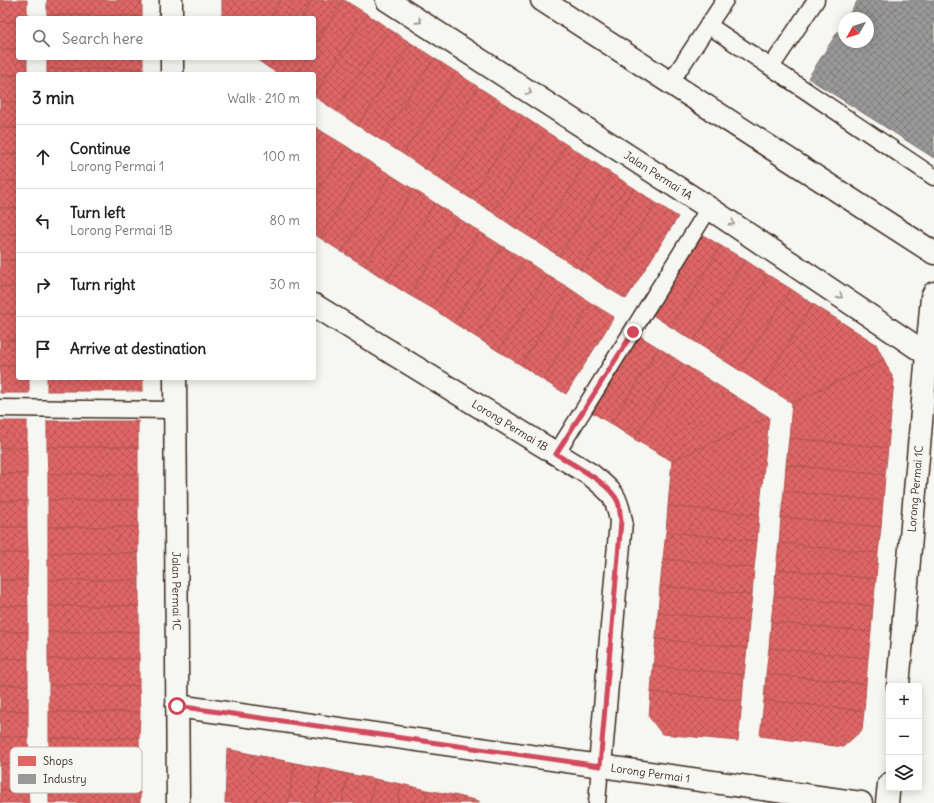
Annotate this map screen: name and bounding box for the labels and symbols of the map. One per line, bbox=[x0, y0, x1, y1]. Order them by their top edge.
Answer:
north arrow bbox=[838, 12, 874, 48]
one-way arrow bbox=[415, 16, 422, 23]
one-way arrow bbox=[525, 87, 532, 94]
street label: Jalan Permai 1A bbox=[621, 148, 695, 202]
one-way arrow bbox=[728, 218, 735, 226]
one-way arrow bbox=[835, 291, 842, 298]
route end bbox=[624, 323, 642, 341]
street label: Lorong Permai 1B bbox=[469, 397, 551, 454]
street label: Lorong Permai 1C bbox=[904, 445, 926, 533]
street label: Jalan Permai 1C bbox=[169, 551, 184, 630]
route start bbox=[168, 697, 186, 715]
legend bbox=[10, 747, 142, 793]
text: Shops bbox=[43, 754, 73, 768]
street label: Lorong Permai 1 bbox=[610, 761, 691, 786]
text: Industry bbox=[43, 772, 86, 786]

